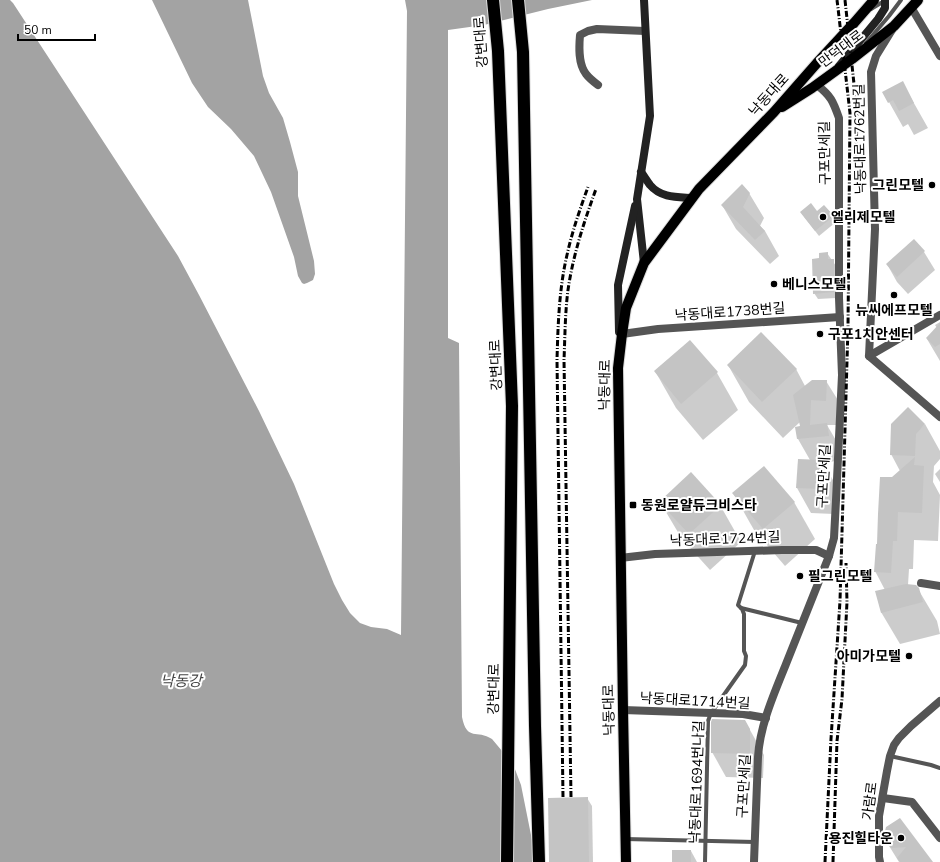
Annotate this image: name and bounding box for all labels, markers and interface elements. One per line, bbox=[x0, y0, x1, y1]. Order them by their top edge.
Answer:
scale bar bbox=[18, 16, 95, 42]
street label: 강변대로 bbox=[470, 16, 492, 68]
text: 50 m bbox=[24, 22, 52, 38]
street label: 만덕대로 bbox=[815, 26, 867, 72]
street label: 낙동대로 bbox=[745, 69, 793, 121]
street label: 낙동대로1762번길 bbox=[850, 83, 870, 195]
street label: 구포만세길 bbox=[815, 121, 835, 185]
place label: 그린모텔 bbox=[872, 176, 924, 195]
marker: 그린모텔 bbox=[927, 180, 937, 190]
place label: 엘리제모텔 bbox=[831, 208, 896, 227]
marker: 엘리제모텔 bbox=[818, 212, 828, 222]
place label: 베니스모텔 bbox=[782, 275, 847, 294]
marker: 베니스모텔 bbox=[769, 279, 779, 289]
marker: 뉴씨에프모텔 bbox=[889, 290, 899, 300]
street label: 낙동대로1738번길 bbox=[674, 299, 786, 325]
place label: 뉴씨에프모텔 bbox=[855, 301, 933, 320]
place label: 구포1치안센터 bbox=[828, 325, 914, 344]
marker: 구포1치안센터 bbox=[815, 329, 825, 339]
street label: 강변대로 bbox=[486, 339, 506, 391]
street label: 낙동대로 bbox=[595, 359, 615, 411]
street label: 구포만세길 bbox=[813, 443, 835, 509]
place label: 동원로얄듀크비스타 bbox=[641, 496, 757, 515]
marker: 동원로얄듀크비스타 bbox=[628, 500, 638, 510]
street label: 낙동대로1724번길 bbox=[669, 528, 781, 550]
place label: 필그린모텔 bbox=[808, 567, 873, 586]
marker: 필그린모텔 bbox=[795, 571, 805, 581]
place label: 아미가모텔 bbox=[837, 647, 901, 666]
marker: 아미가모텔 bbox=[904, 651, 914, 661]
street label: 강변대로 bbox=[484, 663, 504, 715]
water label: 낙동강 bbox=[160, 671, 204, 691]
street label: 낙동대로 bbox=[599, 684, 619, 736]
street label: 낙동대로1714번길 bbox=[639, 689, 751, 713]
street label: 낙동대로1694번나길 bbox=[685, 720, 709, 844]
street label: 구포만세길 bbox=[733, 753, 755, 819]
street label: 가람로 bbox=[858, 781, 882, 821]
place label: 용진힐타운 bbox=[829, 829, 893, 848]
marker: 용진힐타운 bbox=[896, 833, 906, 843]

